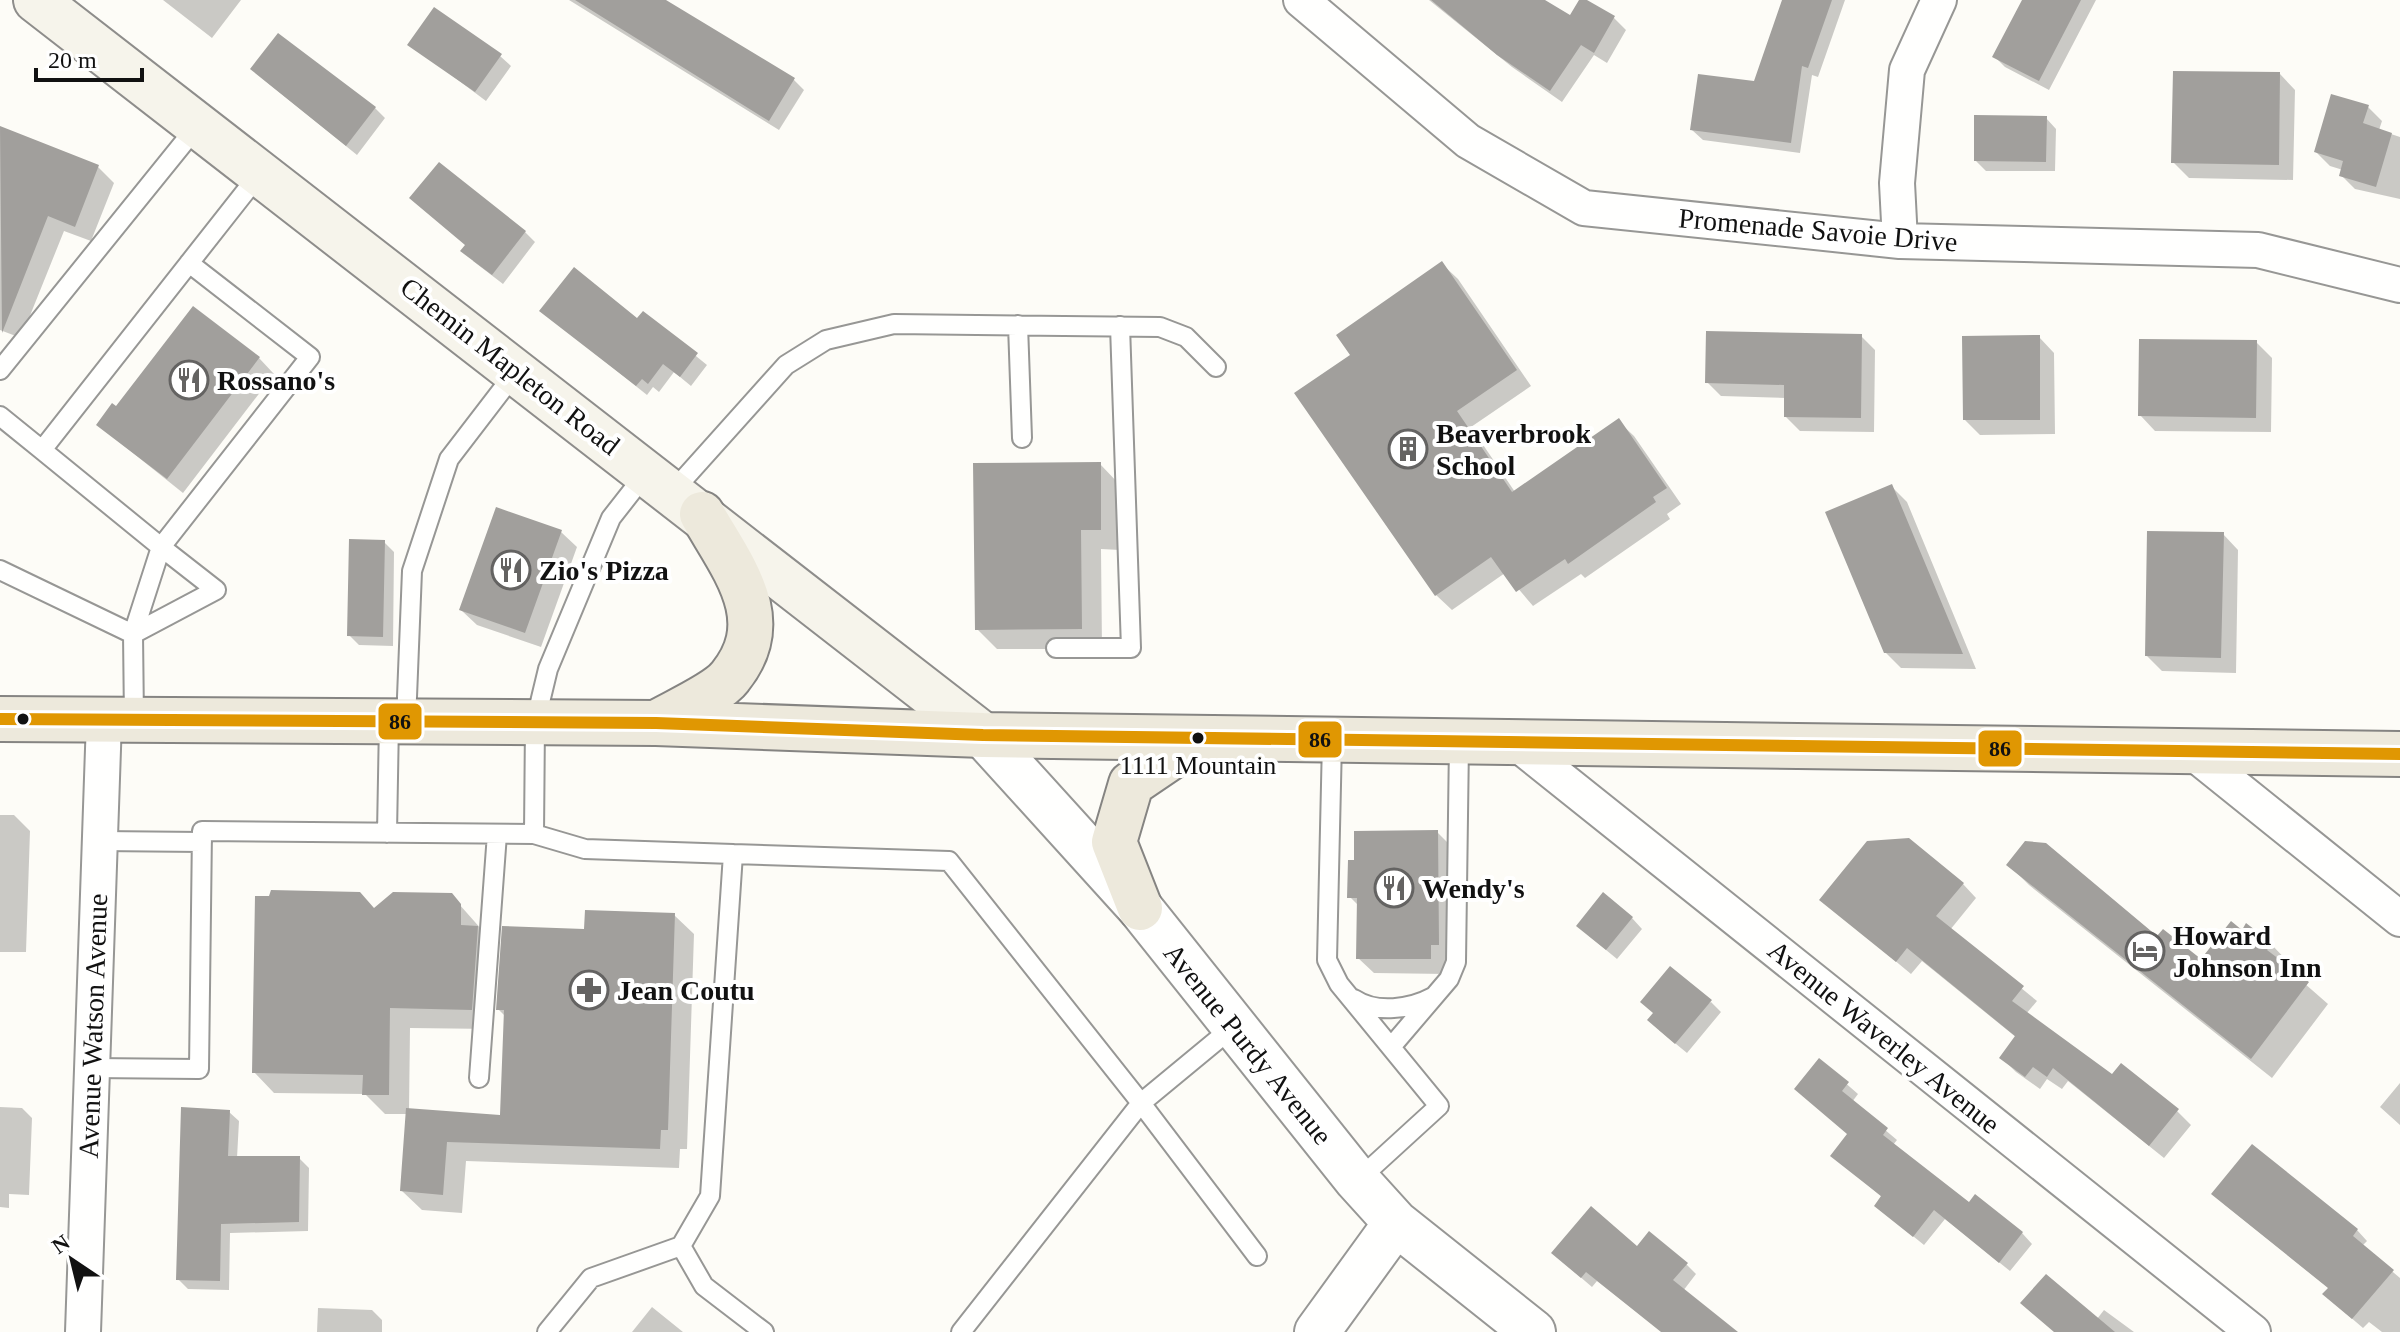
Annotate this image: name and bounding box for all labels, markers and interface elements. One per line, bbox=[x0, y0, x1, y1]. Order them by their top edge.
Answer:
scale bar bbox=[36, 32, 142, 82]
text: 20 m bbox=[48, 47, 97, 73]
street label: Promenade Savoie Drive bbox=[1677, 202, 1959, 258]
street label: Chemin Mapleton Road bbox=[394, 271, 626, 461]
restaurant icon: Rossano's bbox=[168, 359, 210, 401]
place label: Rossano's bbox=[217, 365, 335, 396]
place label: Beaverbrook School bbox=[1436, 418, 1591, 481]
building icon: Beaverbrook School bbox=[1387, 428, 1429, 470]
restaurant icon: Zio's Pizza bbox=[490, 549, 532, 591]
place label: Zio's Pizza bbox=[539, 555, 669, 586]
line badge: 86 bbox=[377, 702, 423, 741]
text: 86 bbox=[389, 709, 411, 734]
unlabelled marker bbox=[15, 711, 31, 727]
line badge: 86 bbox=[1297, 720, 1343, 759]
text: 86 bbox=[1309, 727, 1331, 752]
line badge: 86 bbox=[1977, 729, 2023, 768]
marker: 1111 Mountain bbox=[1190, 730, 1206, 746]
text: 86 bbox=[1989, 736, 2011, 761]
place label: 1111 Mountain bbox=[1120, 751, 1276, 780]
restaurant icon: Wendy's bbox=[1373, 867, 1415, 909]
place label: Wendy's bbox=[1422, 873, 1525, 904]
street label: Avenue Watson Avenue bbox=[73, 893, 113, 1159]
place label: Howard Johnson Inn bbox=[2173, 920, 2322, 983]
hotel icon: Howard Johnson Inn bbox=[2124, 930, 2166, 972]
street label: Avenue Waverley Avenue bbox=[1762, 934, 2006, 1140]
street label: Avenue Purdy Avenue bbox=[1157, 937, 1339, 1151]
pharmacy icon: Jean Coutu bbox=[568, 969, 610, 1011]
place label: Jean Coutu bbox=[617, 975, 755, 1006]
north arrow bbox=[32, 1220, 112, 1300]
text: N bbox=[47, 1229, 75, 1259]

